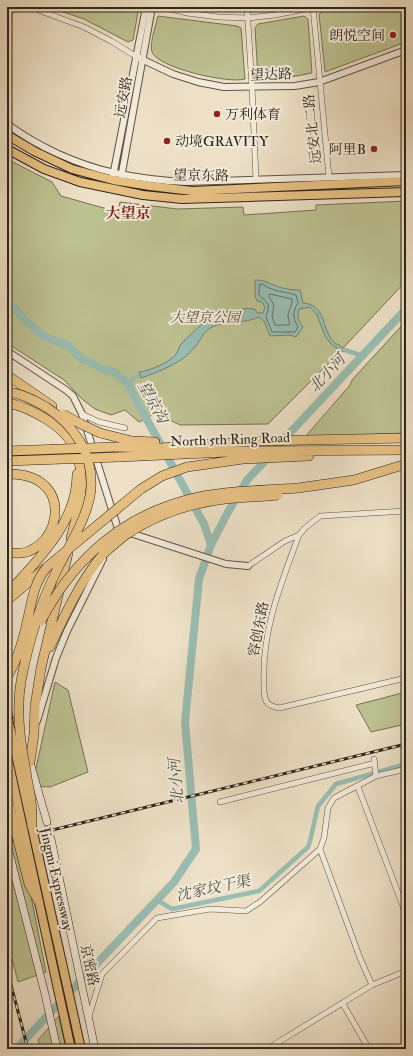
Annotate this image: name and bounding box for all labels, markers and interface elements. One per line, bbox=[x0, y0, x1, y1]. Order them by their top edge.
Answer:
place label: 朗悦空间 bbox=[329, 27, 385, 44]
marker: 朗悦空间 bbox=[388, 30, 398, 40]
street label: 望达路 bbox=[250, 65, 292, 84]
street label: 远安路 bbox=[111, 75, 136, 119]
street label: 远安北二路 bbox=[300, 93, 325, 165]
place label: 万利体育 bbox=[225, 106, 281, 123]
marker: 万利体育 bbox=[212, 109, 222, 119]
place label: 动境GRAVITY bbox=[175, 133, 269, 150]
marker: 动境GRAVITY bbox=[162, 136, 172, 146]
place label: 阿里B bbox=[329, 141, 366, 158]
marker: 阿里B bbox=[369, 144, 379, 154]
street label: 望京东路 bbox=[173, 167, 229, 184]
district label: 大望京 bbox=[105, 204, 151, 223]
park label: 大望京公园 bbox=[170, 309, 242, 326]
water label: 北小河 bbox=[305, 348, 352, 396]
water label: 望京沟 bbox=[133, 378, 173, 428]
street label: North 5th Ring Road bbox=[170, 429, 290, 450]
street label: 容创东路 bbox=[245, 600, 272, 658]
water label: 北小河 bbox=[165, 755, 188, 804]
street label: Jingmi Expressway bbox=[35, 825, 77, 933]
water label: 沈家坟干渠 bbox=[174, 871, 254, 906]
street label: 京密路 bbox=[77, 943, 102, 987]

